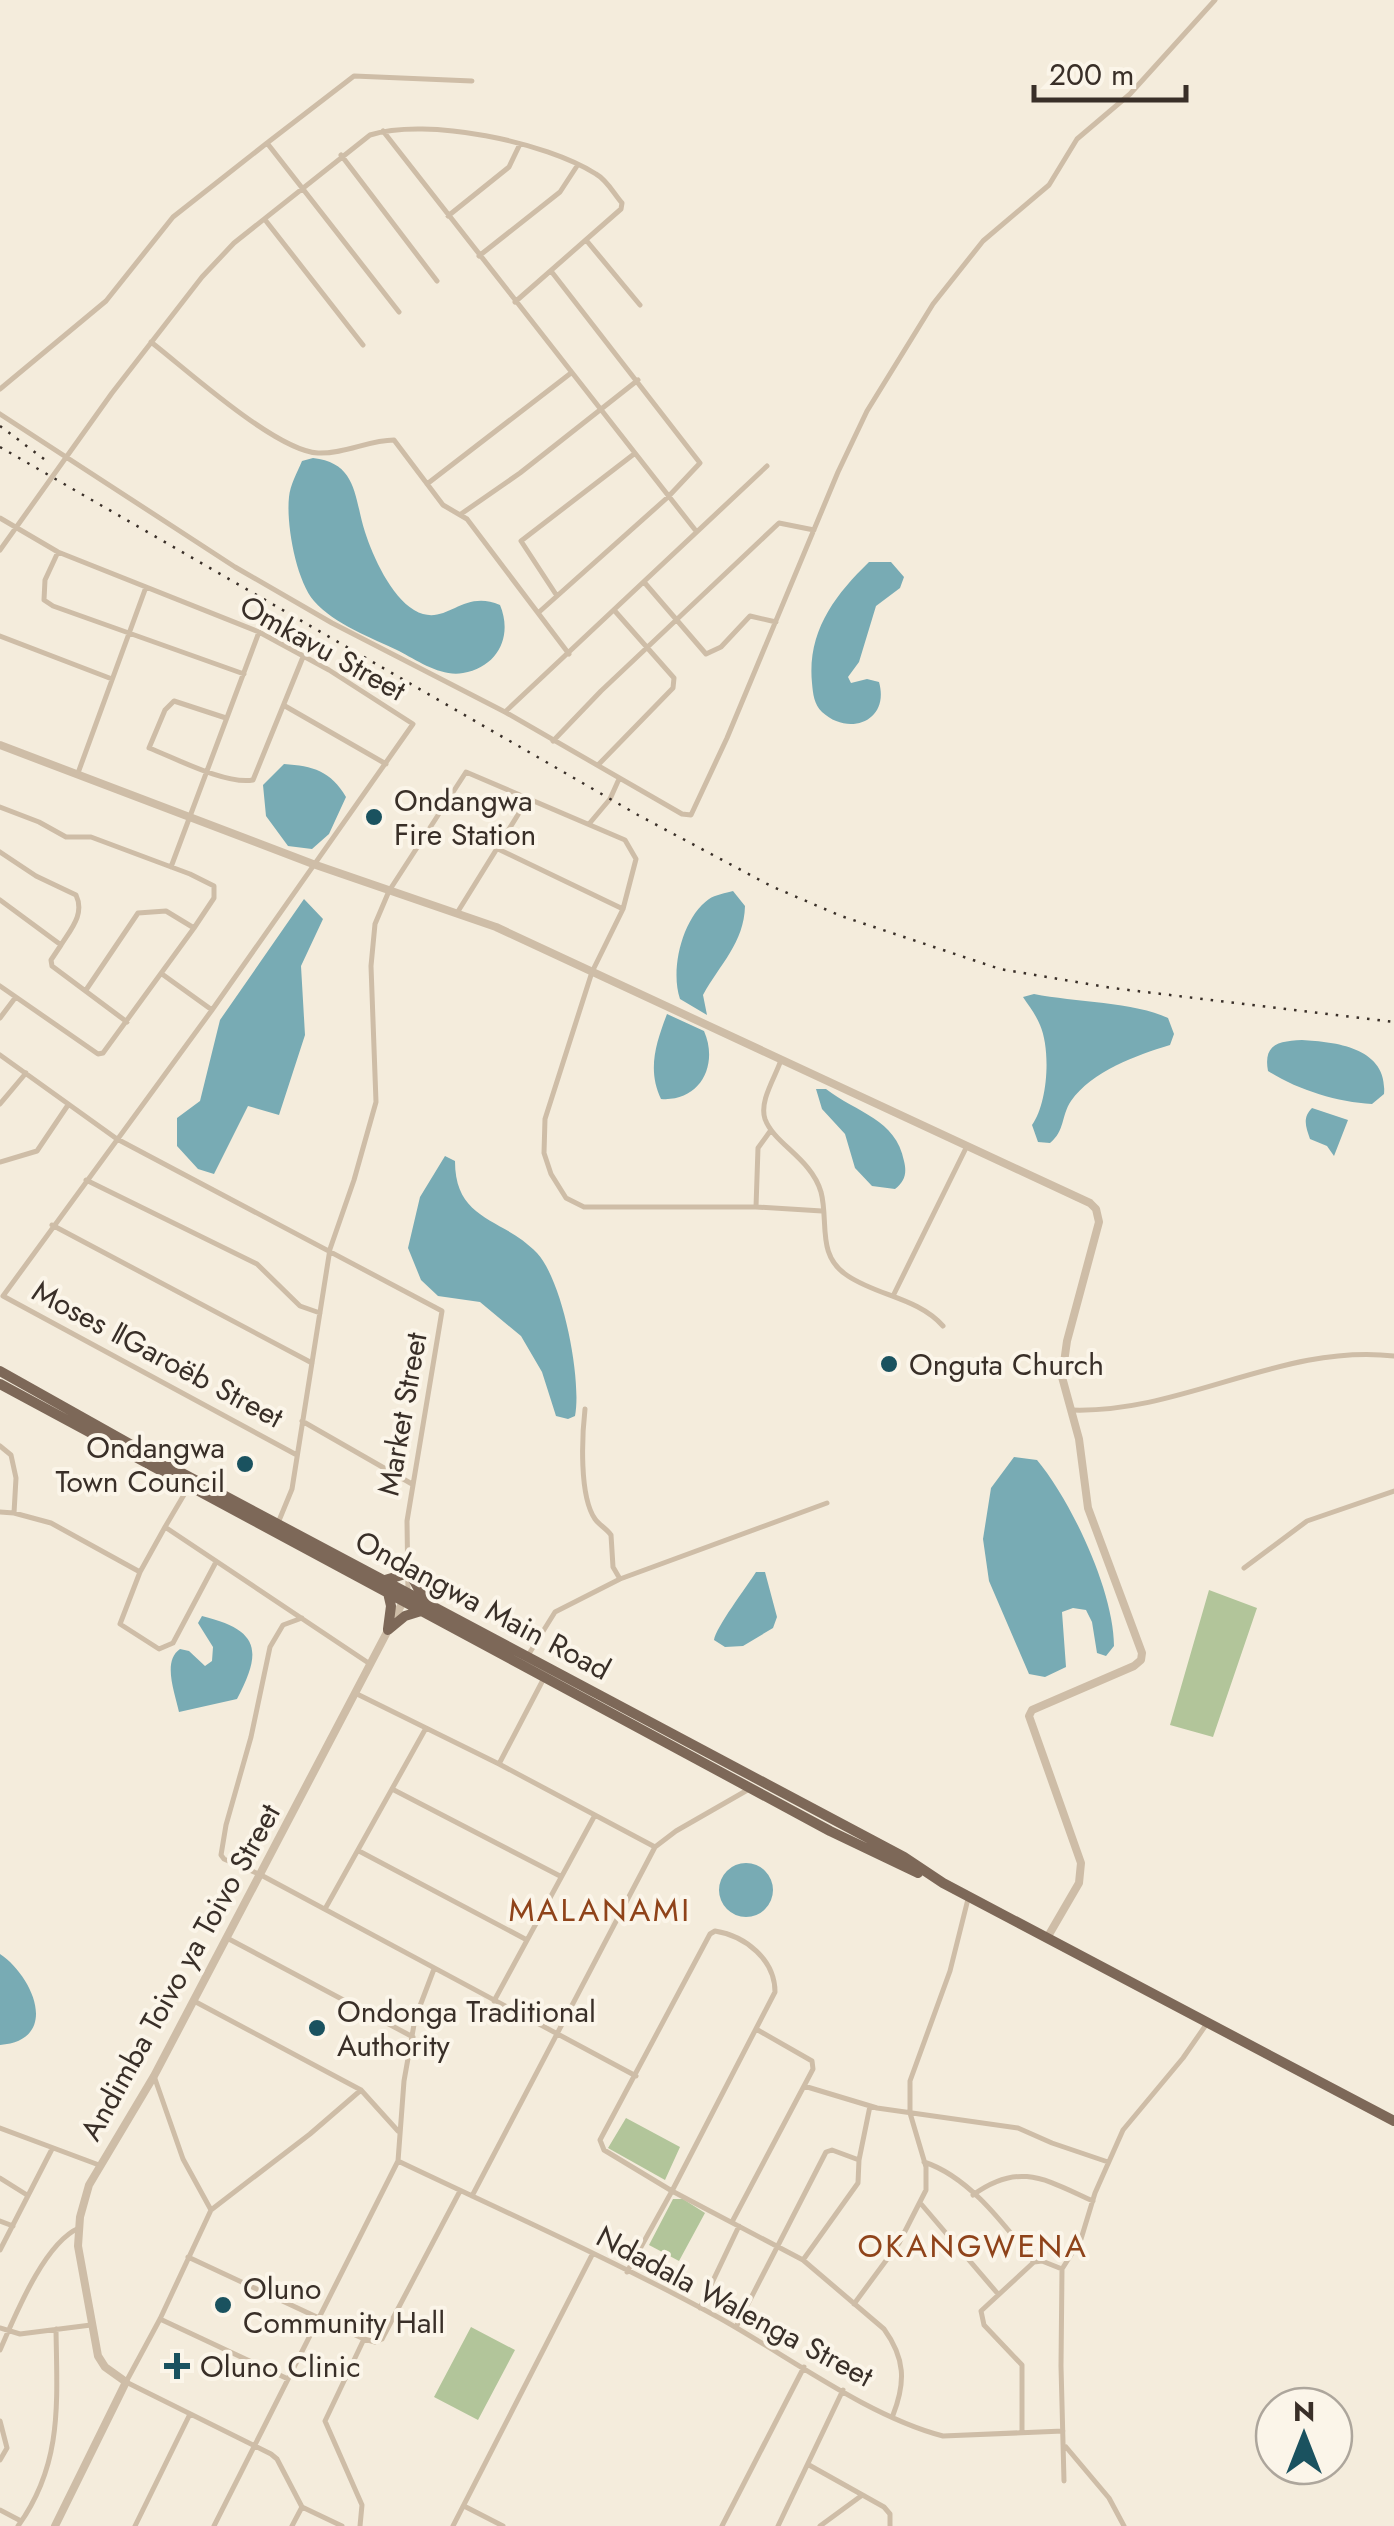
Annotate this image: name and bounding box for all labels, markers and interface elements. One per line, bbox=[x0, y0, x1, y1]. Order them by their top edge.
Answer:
scale bar bbox=[1034, 40, 1186, 102]
text: 200 m bbox=[1049, 53, 1134, 96]
street label: Omkavu Street bbox=[232, 585, 415, 712]
place label: Ondangwa Fire Station bbox=[394, 779, 536, 856]
marker: Ondangwa Fire Station bbox=[363, 806, 385, 828]
street label: Moses ǁGaroëb Street bbox=[25, 1270, 292, 1439]
street label: Market Street bbox=[367, 1328, 438, 1499]
place label: Onguta Church bbox=[909, 1343, 1104, 1386]
marker: Onguta Church bbox=[878, 1353, 900, 1375]
place label: Ondangwa Town Council bbox=[56, 1426, 225, 1503]
marker: Ondangwa Town Council bbox=[234, 1453, 256, 1475]
street label: Ondangwa Main Road bbox=[348, 1519, 618, 1691]
street label: Andimba Toivo ya Toivo Street bbox=[69, 1795, 291, 2148]
district label: MALANAMI bbox=[508, 1887, 692, 1933]
place label: Ondonga Traditional Authority bbox=[337, 1990, 596, 2067]
marker: Ondonga Traditional Authority bbox=[306, 2017, 328, 2039]
street label: Ndadala Walenga Street bbox=[589, 2215, 882, 2398]
district label: OKANGWENA bbox=[858, 2223, 1088, 2269]
place label: Oluno Community Hall bbox=[243, 2267, 445, 2344]
marker: Oluno Community Hall bbox=[212, 2294, 234, 2316]
place label: Oluno Clinic bbox=[200, 2345, 361, 2388]
marker: Oluno Clinic bbox=[164, 2353, 190, 2379]
north arrow bbox=[1254, 2386, 1354, 2486]
text: N bbox=[1293, 2391, 1315, 2432]

